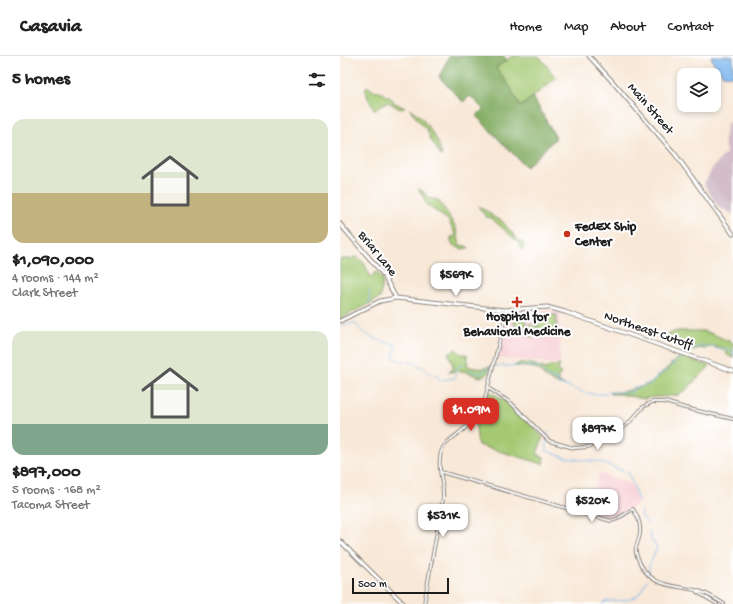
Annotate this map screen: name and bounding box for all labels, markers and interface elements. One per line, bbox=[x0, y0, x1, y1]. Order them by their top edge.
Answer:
text: Casavia bbox=[20, 16, 81, 39]
text: Home bbox=[510, 19, 542, 36]
text: Map bbox=[564, 19, 588, 36]
text: About bbox=[610, 19, 646, 36]
text: Contact bbox=[668, 19, 713, 36]
map controls bbox=[677, 68, 721, 112]
button: layers bbox=[677, 68, 721, 112]
icon: filters bbox=[306, 69, 328, 91]
text: 5 homes bbox=[12, 70, 70, 90]
street label: Main Street bbox=[624, 80, 677, 139]
icon: home bbox=[134, 145, 206, 217]
place label: FedEx Ship Center bbox=[574, 220, 637, 250]
street label: Briar Lane bbox=[354, 228, 400, 280]
marker: FedEx Ship Center bbox=[562, 229, 572, 239]
text: $1,090,000 bbox=[12, 251, 94, 271]
pin: $569K bbox=[428, 263, 484, 297]
text: $569K bbox=[440, 268, 472, 283]
text: 4 rooms · 144 m² bbox=[12, 271, 99, 286]
text: Clark Street bbox=[12, 286, 77, 301]
marker: Hospital for Behavioral Medicine bbox=[511, 296, 523, 308]
place label: Hospital for Behavioral Medicine bbox=[463, 309, 572, 340]
street label: Northeast Cutoff bbox=[602, 309, 695, 353]
icon: home bbox=[134, 357, 206, 429]
pin: $1.09M bbox=[438, 398, 504, 432]
text: $1.09M bbox=[452, 403, 490, 418]
pin: $897K bbox=[570, 417, 626, 451]
text: $897K bbox=[581, 422, 615, 437]
text: $897,000 bbox=[12, 463, 81, 483]
text: 5 rooms · 168 m² bbox=[12, 483, 101, 498]
pin: $520K bbox=[564, 489, 620, 523]
text: $520K bbox=[575, 494, 609, 509]
text: Tacoma Street bbox=[12, 498, 90, 513]
pin: $531K bbox=[415, 504, 471, 538]
text: $531K bbox=[427, 509, 459, 524]
scale bar bbox=[352, 576, 449, 595]
text: 500 m bbox=[358, 579, 387, 591]

